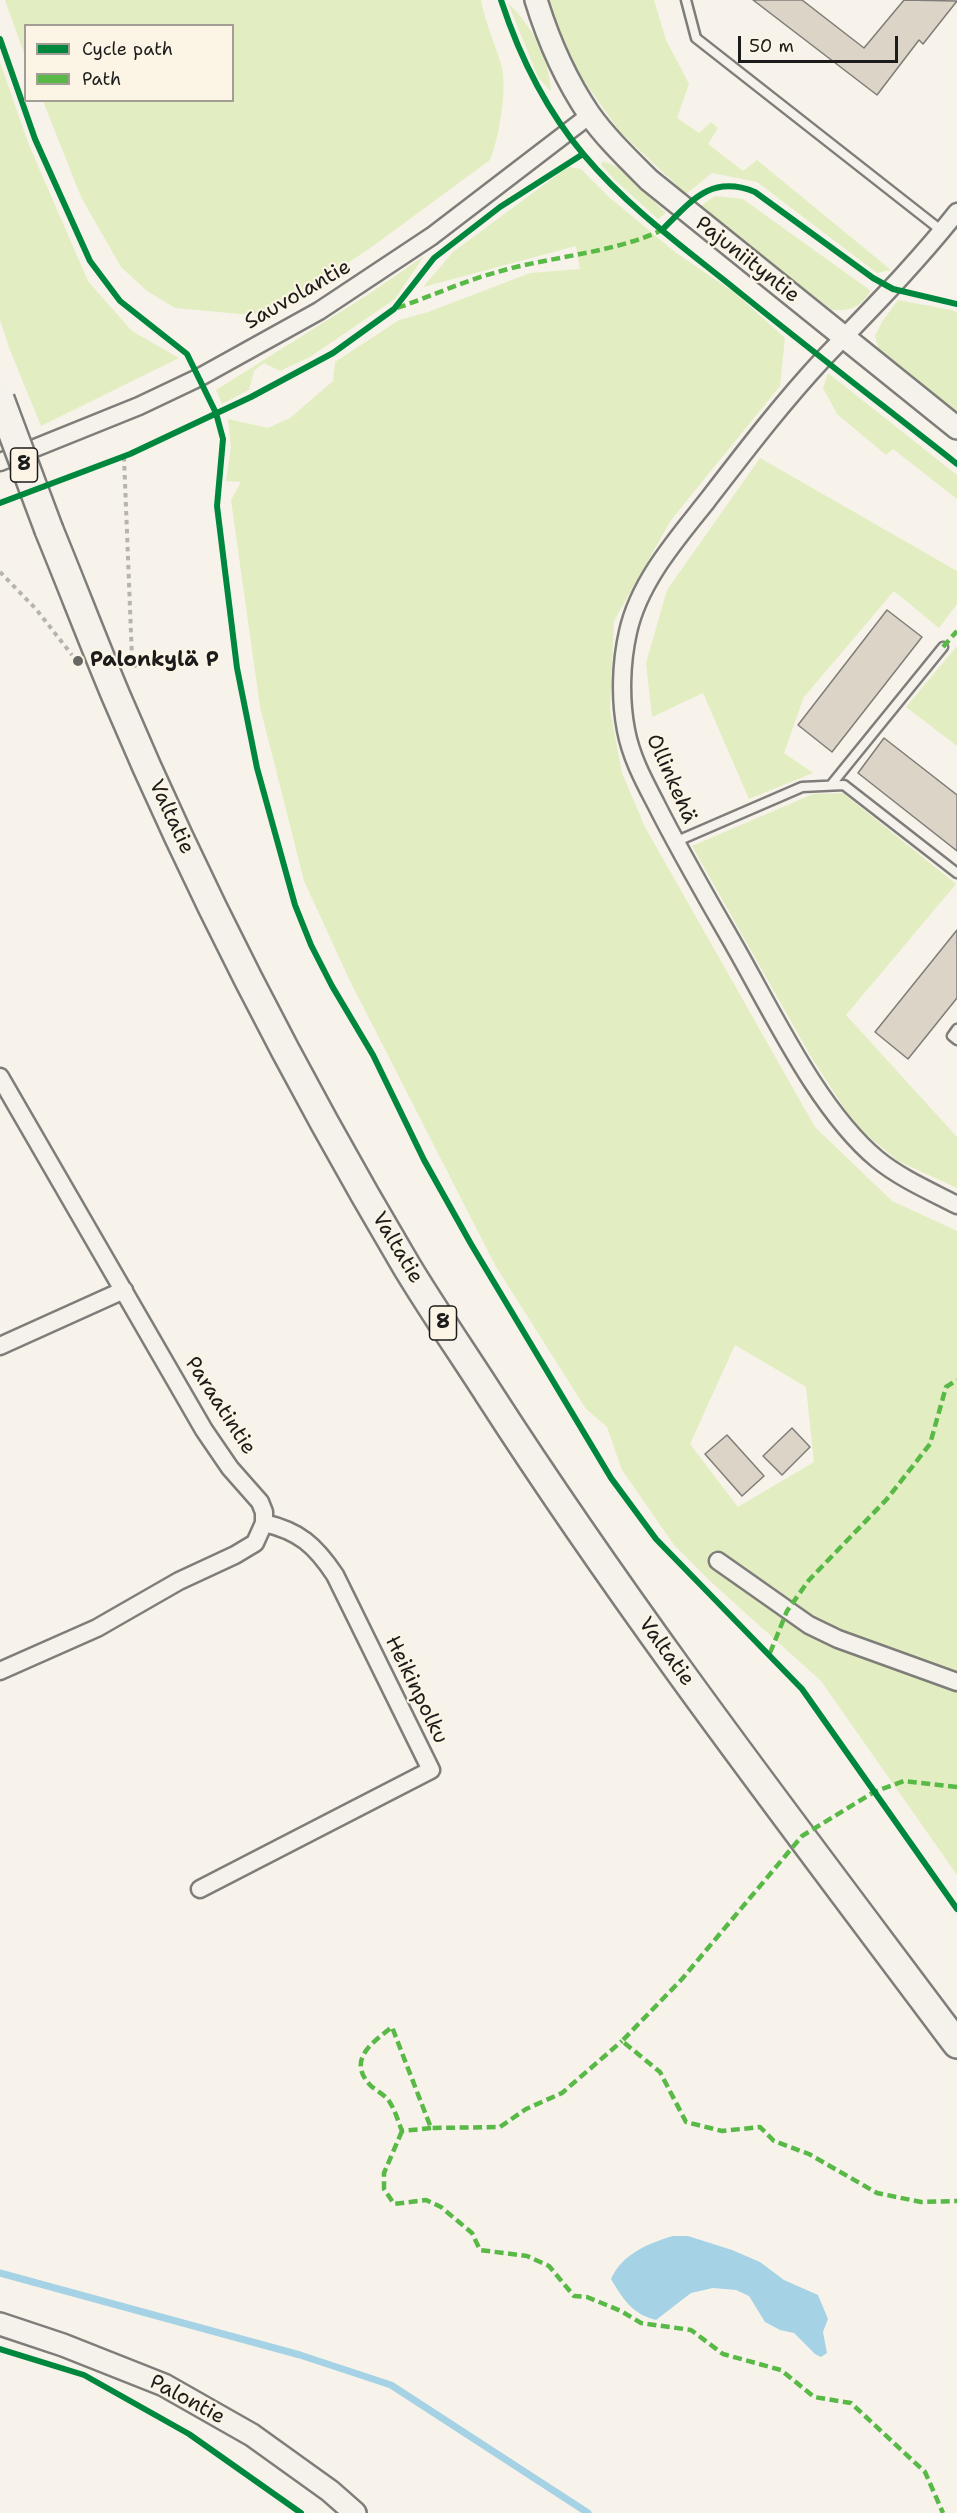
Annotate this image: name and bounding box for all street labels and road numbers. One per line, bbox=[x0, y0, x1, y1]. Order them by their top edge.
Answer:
street label: Pajuniityntie bbox=[690, 211, 804, 309]
street label: Sauvolantie bbox=[241, 255, 355, 335]
road number: 8 bbox=[10, 448, 38, 482]
street label: Ollinkehä bbox=[640, 730, 702, 828]
street label: Valtatie bbox=[143, 776, 199, 858]
street label: Valtatie bbox=[366, 1208, 428, 1288]
road number: 8 bbox=[430, 1306, 456, 1340]
street label: Paraatintie bbox=[179, 1352, 261, 1460]
street label: Valtatie bbox=[633, 1613, 699, 1691]
street label: Heikinpolku bbox=[379, 1632, 453, 1748]
street label: Palontie bbox=[145, 2370, 229, 2430]

